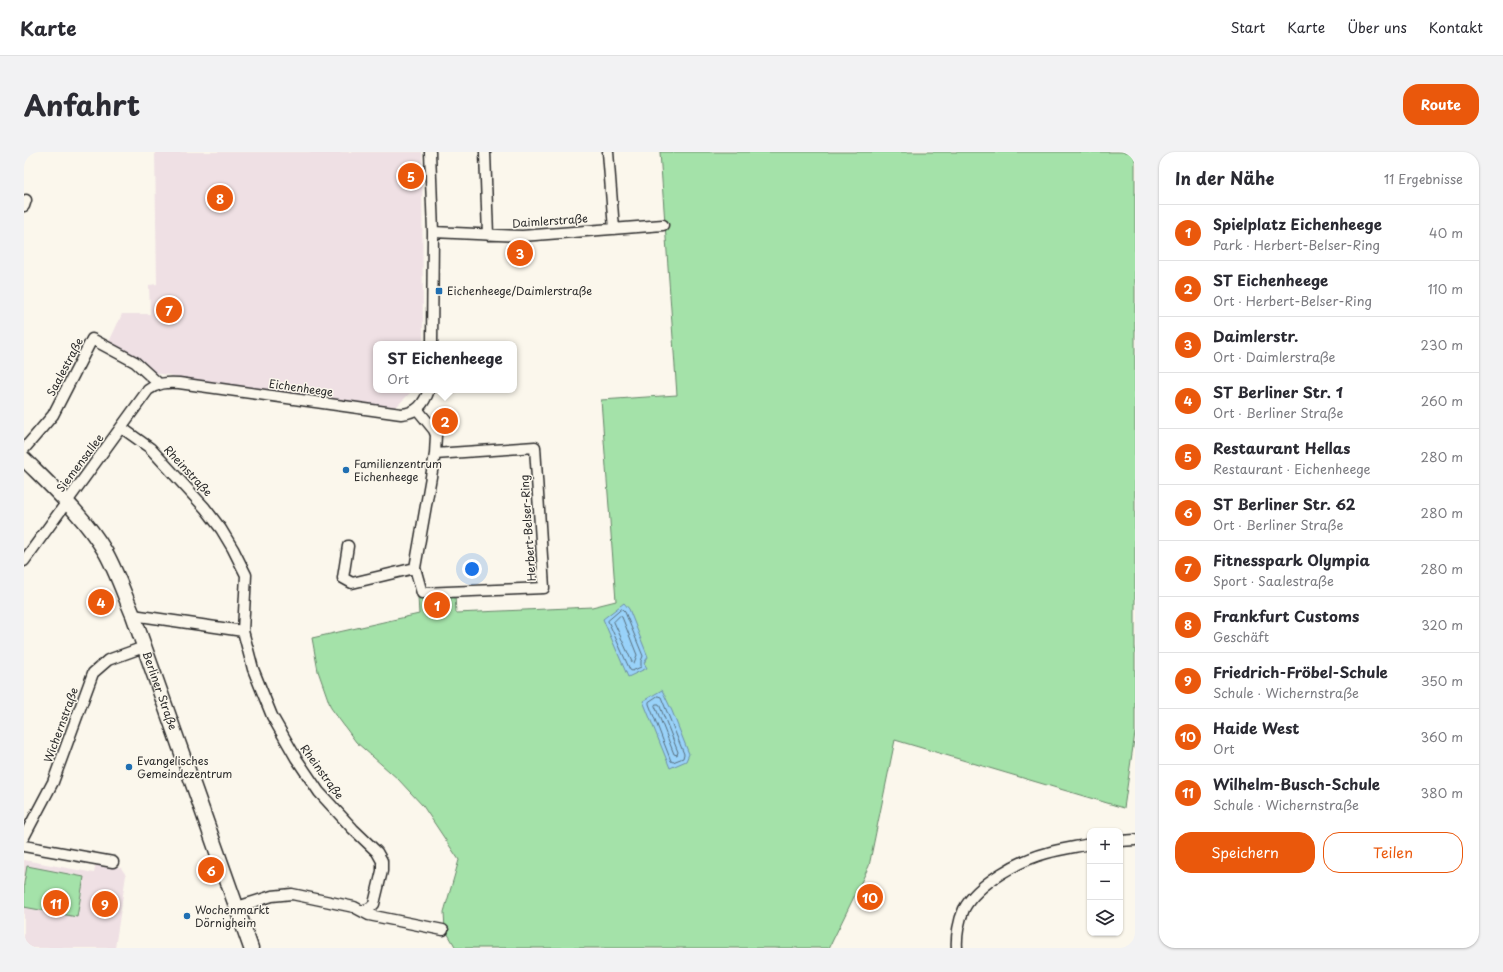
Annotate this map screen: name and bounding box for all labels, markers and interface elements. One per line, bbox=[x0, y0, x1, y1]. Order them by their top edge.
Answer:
text: Karte bbox=[20, 14, 77, 42]
text: Start bbox=[1230, 17, 1265, 38]
text: Karte bbox=[1287, 17, 1325, 38]
text: Über uns bbox=[1347, 17, 1407, 38]
text: Kontakt bbox=[1429, 17, 1483, 38]
text: Anfahrt bbox=[24, 83, 140, 126]
button: Route bbox=[1403, 84, 1479, 125]
pin: 5 bbox=[398, 161, 424, 191]
text: In der Nähe bbox=[1175, 165, 1274, 191]
text: 11 Ergebnisse bbox=[1384, 169, 1463, 188]
pin: 8 bbox=[207, 183, 233, 213]
street label: Daimlerstraße bbox=[512, 209, 589, 232]
text: Spielplatz Eichenheege bbox=[1213, 212, 1382, 235]
text: 1 bbox=[1185, 223, 1191, 242]
text: 40 m bbox=[1429, 223, 1463, 242]
text: Park · Herbert-Belser-Ring bbox=[1213, 235, 1380, 254]
pin: 3 bbox=[507, 238, 533, 268]
text: ST Eichenheege bbox=[1213, 268, 1328, 291]
text: 2 bbox=[1183, 279, 1193, 298]
text: 110 m bbox=[1428, 279, 1463, 298]
place label: Eichenheege/Daimlerstraße bbox=[447, 282, 592, 299]
marker: Eichenheege/Daimlerstraße bbox=[434, 286, 444, 296]
text: Ort · Herbert-Belser-Ring bbox=[1213, 291, 1372, 310]
pin: 7 bbox=[156, 295, 182, 325]
text: Daimlerstr. bbox=[1213, 324, 1298, 347]
street label: Saalestraße bbox=[42, 334, 87, 399]
text: 3 bbox=[1184, 335, 1192, 354]
text: 230 m bbox=[1421, 335, 1463, 354]
popup bbox=[373, 341, 517, 393]
text: ST Eichenheege bbox=[387, 346, 503, 369]
text: Ort · Daimlerstraße bbox=[1213, 347, 1336, 366]
text: Ort bbox=[387, 369, 409, 388]
street label: Eichenheege bbox=[268, 375, 334, 400]
text: ST Berliner Str. 1 bbox=[1213, 380, 1343, 403]
text: 4 bbox=[1184, 391, 1192, 410]
text: 260 m bbox=[1421, 391, 1463, 410]
text: Ort · Berliner Straße bbox=[1213, 403, 1343, 422]
pin: 2 bbox=[432, 406, 458, 436]
street label: Siemensallee bbox=[52, 430, 107, 495]
text: Restaurant Hellas bbox=[1213, 436, 1350, 459]
street label: Rheinstraße bbox=[160, 441, 217, 500]
text: 5 bbox=[1184, 447, 1192, 466]
text: 280 m bbox=[1421, 447, 1463, 466]
place label: Familienzentrum Eichenheege bbox=[354, 455, 442, 485]
text: Restaurant · Eichenheege bbox=[1213, 459, 1371, 478]
marker: Familienzentrum Eichenheege bbox=[341, 465, 351, 475]
street label: Herbert-Belser-Ring bbox=[515, 474, 540, 582]
text: ST Berliner Str. 62 bbox=[1213, 492, 1355, 515]
text: 6 bbox=[1183, 503, 1193, 522]
text: 280 m bbox=[1421, 503, 1463, 522]
text: Ort · Berliner Straße bbox=[1213, 515, 1343, 534]
text: Fitnesspark Olympia bbox=[1213, 548, 1370, 571]
your location bbox=[462, 559, 482, 579]
text: 7 bbox=[1184, 559, 1192, 578]
text: 280 m bbox=[1421, 559, 1463, 578]
text: Sport · Saalestraße bbox=[1213, 571, 1334, 590]
pin: 4 bbox=[88, 587, 114, 617]
pin: 1 bbox=[424, 590, 450, 620]
text: Frankfurt Customs bbox=[1213, 604, 1359, 627]
text: 8 bbox=[1184, 615, 1192, 634]
text: 320 m bbox=[1421, 615, 1463, 634]
text: Geschäft bbox=[1213, 627, 1269, 646]
street label: Berliner Straße bbox=[138, 649, 182, 732]
text: Friedrich-Fröbel-Schule bbox=[1213, 660, 1388, 683]
text: 9 bbox=[1184, 671, 1192, 690]
text: 350 m bbox=[1421, 671, 1463, 690]
text: Schule · Wichernstraße bbox=[1213, 683, 1359, 702]
street label: Wichernstraße bbox=[39, 685, 82, 765]
text: Haide West bbox=[1213, 716, 1299, 739]
text: 10 bbox=[1180, 727, 1196, 746]
text: 360 m bbox=[1420, 727, 1463, 746]
text: Ort bbox=[1213, 739, 1235, 758]
street label: Rheinstraße bbox=[297, 741, 348, 803]
place label: Evangelisches Gemeindezentrum bbox=[137, 752, 232, 782]
marker: Evangelisches Gemeindezentrum bbox=[124, 762, 134, 772]
text: Wilhelm-Busch-Schule bbox=[1213, 772, 1380, 795]
text: 11 bbox=[1182, 783, 1194, 802]
text: 380 m bbox=[1420, 783, 1463, 802]
text: Schule · Wichernstraße bbox=[1213, 795, 1359, 814]
map controls bbox=[1087, 828, 1123, 936]
button: + bbox=[1087, 828, 1123, 864]
button: Speichern bbox=[1175, 832, 1315, 873]
button: Teilen bbox=[1323, 832, 1463, 873]
pin: 6 bbox=[198, 855, 224, 885]
button: − bbox=[1087, 864, 1123, 900]
pin: 10 bbox=[857, 882, 883, 912]
pin: 11 bbox=[43, 888, 69, 918]
pin: 9 bbox=[92, 889, 118, 919]
button: layers bbox=[1087, 900, 1123, 936]
place label: Wochenmarkt Dörnigheim bbox=[195, 901, 270, 931]
marker: Wochenmarkt Dörnigheim bbox=[182, 911, 192, 921]

